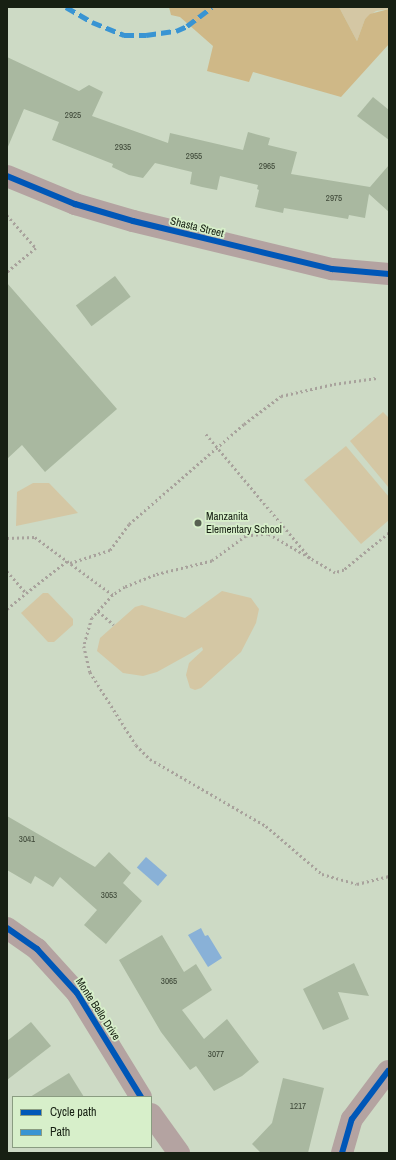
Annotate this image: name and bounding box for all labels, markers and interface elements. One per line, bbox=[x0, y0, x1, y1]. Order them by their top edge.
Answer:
house number: 2925 bbox=[65, 110, 81, 120]
house number: 2935 bbox=[115, 142, 131, 152]
house number: 2955 bbox=[186, 151, 202, 161]
house number: 2965 bbox=[259, 161, 275, 171]
house number: 2975 bbox=[326, 193, 342, 203]
street label: Shasta Street bbox=[169, 214, 225, 240]
place label: Manzanita Elementary School bbox=[206, 510, 282, 536]
marker: Manzanita Elementary School bbox=[193, 518, 203, 528]
house number: 3041 bbox=[19, 834, 35, 844]
house number: 3053 bbox=[101, 890, 117, 900]
street label: Monte Bello Drive bbox=[73, 975, 123, 1043]
house number: 3065 bbox=[161, 976, 177, 986]
house number: 3077 bbox=[208, 1049, 224, 1059]
legend bbox=[12, 1096, 152, 1148]
house number: 1217 bbox=[290, 1101, 306, 1111]
text: Cycle path bbox=[50, 1104, 97, 1120]
text: Path bbox=[50, 1124, 70, 1140]

